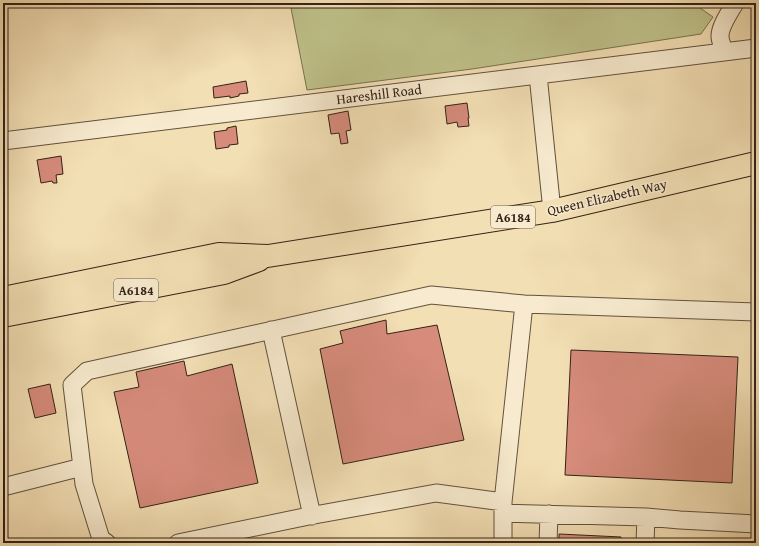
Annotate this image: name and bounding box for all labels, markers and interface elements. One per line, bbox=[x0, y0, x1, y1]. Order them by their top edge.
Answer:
street label: Hareshill Road bbox=[335, 79, 423, 109]
street label: Queen Elizabeth Way bbox=[545, 173, 669, 221]
road number: A6184 bbox=[491, 206, 535, 228]
road number: A6184 bbox=[114, 279, 158, 301]

